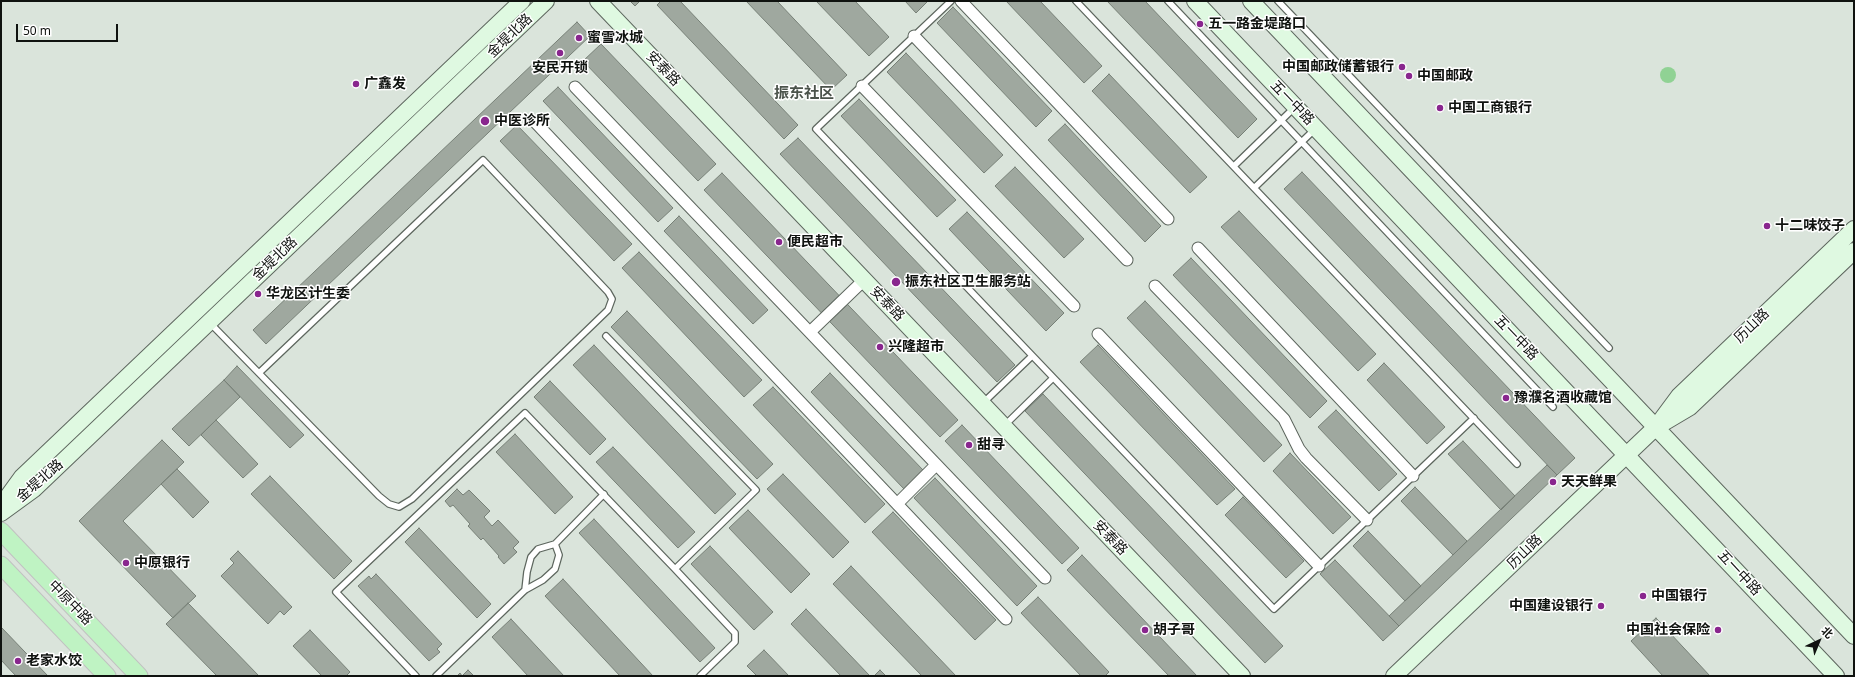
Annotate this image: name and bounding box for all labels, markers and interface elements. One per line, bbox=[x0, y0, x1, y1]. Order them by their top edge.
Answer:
street label: 金堤北路 bbox=[484, 11, 536, 61]
scale bar bbox=[18, 16, 120, 42]
place label: 五一路金堤路口 bbox=[1208, 16, 1306, 32]
marker: 五一路金堤路口 bbox=[1195, 19, 1205, 29]
text: 50 m bbox=[23, 22, 51, 39]
place label: 蜜雪冰城 bbox=[587, 30, 643, 46]
marker: 蜜雪冰城 bbox=[574, 33, 584, 43]
marker: 安民开锁 bbox=[555, 48, 565, 58]
street label: 安泰路 bbox=[642, 48, 684, 90]
place label: 中国邮政储蓄银行 bbox=[1282, 59, 1394, 75]
place label: 安民开锁 bbox=[532, 60, 588, 76]
marker: 中国邮政储蓄银行 bbox=[1397, 62, 1407, 72]
place label: 中国邮政 bbox=[1417, 68, 1473, 84]
marker: 中国邮政 bbox=[1404, 71, 1414, 81]
place label: 广鑫发 bbox=[364, 76, 406, 92]
street label: 五一中路 bbox=[1267, 77, 1317, 129]
marker: 广鑫发 bbox=[351, 79, 361, 89]
district label: 振东社区 bbox=[774, 85, 834, 103]
place label: 中国工商银行 bbox=[1448, 100, 1532, 116]
marker: 中国工商银行 bbox=[1435, 103, 1445, 113]
place label: 中医诊所 bbox=[494, 113, 550, 129]
marker: 中医诊所 bbox=[479, 115, 491, 127]
place label: 十二味饺子 bbox=[1775, 218, 1845, 234]
marker: 十二味饺子 bbox=[1762, 221, 1772, 231]
street label: 金堤北路 bbox=[249, 234, 301, 284]
place label: 便民超市 bbox=[787, 234, 843, 250]
marker: 便民超市 bbox=[774, 237, 784, 247]
place label: 振东社区卫生服务站 bbox=[905, 274, 1031, 290]
marker: 振东社区卫生服务站 bbox=[890, 276, 902, 288]
street label: 安泰路 bbox=[866, 283, 908, 325]
place label: 华龙区计生委 bbox=[266, 286, 350, 302]
marker: 华龙区计生委 bbox=[253, 289, 263, 299]
street label: 历山路 bbox=[1731, 305, 1773, 347]
street label: 五一中路 bbox=[1491, 312, 1541, 364]
place label: 兴隆超市 bbox=[888, 339, 944, 355]
marker: 兴隆超市 bbox=[875, 342, 885, 352]
place label: 豫濮名酒收藏馆 bbox=[1514, 390, 1612, 406]
marker: 豫濮名酒收藏馆 bbox=[1501, 393, 1511, 403]
place label: 甜寻 bbox=[977, 437, 1005, 453]
marker: 甜寻 bbox=[964, 440, 974, 450]
street label: 金堤北路 bbox=[13, 456, 67, 506]
place label: 天天鲜果 bbox=[1561, 474, 1617, 490]
marker: 天天鲜果 bbox=[1548, 477, 1558, 487]
street label: 安泰路 bbox=[1089, 517, 1131, 559]
street label: 历山路 bbox=[1504, 531, 1546, 573]
street label: 五一中路 bbox=[1714, 547, 1764, 599]
place label: 中原银行 bbox=[134, 555, 190, 571]
marker: 中原银行 bbox=[121, 558, 131, 568]
street label: 中原中路 bbox=[45, 577, 95, 629]
place label: 中国银行 bbox=[1651, 588, 1707, 604]
marker: 中国银行 bbox=[1638, 591, 1648, 601]
place label: 中国建设银行 bbox=[1509, 598, 1593, 614]
marker: 中国建设银行 bbox=[1596, 601, 1606, 611]
north arrow bbox=[1799, 621, 1839, 661]
place label: 胡子哥 bbox=[1153, 622, 1195, 638]
place label: 中国社会保险 bbox=[1626, 622, 1710, 638]
text: 北 bbox=[1819, 623, 1837, 641]
marker: 胡子哥 bbox=[1140, 625, 1150, 635]
marker: 中国社会保险 bbox=[1713, 625, 1723, 635]
place label: 老家水饺 bbox=[26, 653, 82, 669]
marker: 老家水饺 bbox=[13, 656, 23, 666]

